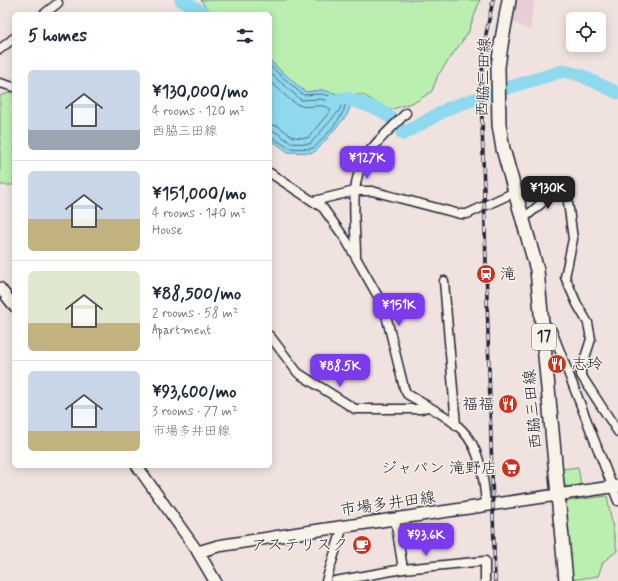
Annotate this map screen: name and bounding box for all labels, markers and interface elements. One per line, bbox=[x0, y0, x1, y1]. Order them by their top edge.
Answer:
map controls bbox=[566, 12, 606, 52]
button: locate bbox=[566, 12, 606, 52]
text: 5 homes bbox=[28, 25, 87, 47]
icon: filters bbox=[234, 25, 256, 47]
street label: 西脇三田線 bbox=[472, 37, 496, 117]
text: ¥130,000/mo bbox=[152, 81, 248, 103]
icon: home bbox=[60, 86, 108, 134]
text: 4 rooms · 120 m² bbox=[152, 103, 245, 120]
text: 西脇三田線 bbox=[152, 123, 217, 140]
pin: ¥127K bbox=[339, 146, 395, 180]
text: ¥127K bbox=[349, 150, 385, 167]
pin: ¥130K bbox=[520, 176, 576, 210]
text: ¥130K bbox=[530, 180, 566, 197]
text: ¥151,000/mo bbox=[152, 183, 246, 205]
icon: home bbox=[60, 187, 108, 235]
text: 4 rooms · 140 m² bbox=[152, 205, 246, 222]
text: House bbox=[152, 222, 183, 239]
station icon: 滝 bbox=[475, 263, 497, 285]
place label: 滝 bbox=[500, 264, 516, 285]
text: ¥88,500/mo bbox=[152, 283, 241, 305]
icon: home bbox=[60, 287, 108, 335]
pin: ¥151K bbox=[371, 293, 427, 327]
text: ¥151K bbox=[382, 297, 416, 314]
text: 2 rooms · 58 m² bbox=[152, 305, 239, 322]
text: Apartment bbox=[152, 322, 211, 339]
road number: 17 bbox=[532, 324, 556, 350]
restaurant icon: 志玲 bbox=[546, 353, 568, 375]
pin: ¥88.5K bbox=[307, 354, 373, 388]
place label: 志玲 bbox=[571, 354, 603, 375]
text: ¥88.5K bbox=[319, 358, 361, 375]
street label: 西脇三田線 bbox=[519, 368, 547, 450]
text: ¥93,600/mo bbox=[152, 381, 236, 403]
icon: home bbox=[60, 387, 108, 435]
restaurant icon: 福福 bbox=[497, 393, 519, 415]
place label: 福福 bbox=[462, 394, 494, 415]
text: 3 rooms · 77 m² bbox=[152, 403, 238, 420]
text: 市場多井田線 bbox=[152, 423, 230, 440]
supermarket icon: ジャパン 滝野店 bbox=[500, 457, 522, 479]
place label: ジャパン 滝野店 bbox=[381, 458, 497, 479]
street label: 市場多井田線 bbox=[339, 487, 437, 521]
pin: ¥93.6K bbox=[393, 523, 459, 557]
text: ¥93.6K bbox=[407, 527, 445, 544]
cafe icon: アステリスク bbox=[351, 534, 373, 556]
place label: アステリスク bbox=[251, 535, 348, 556]

